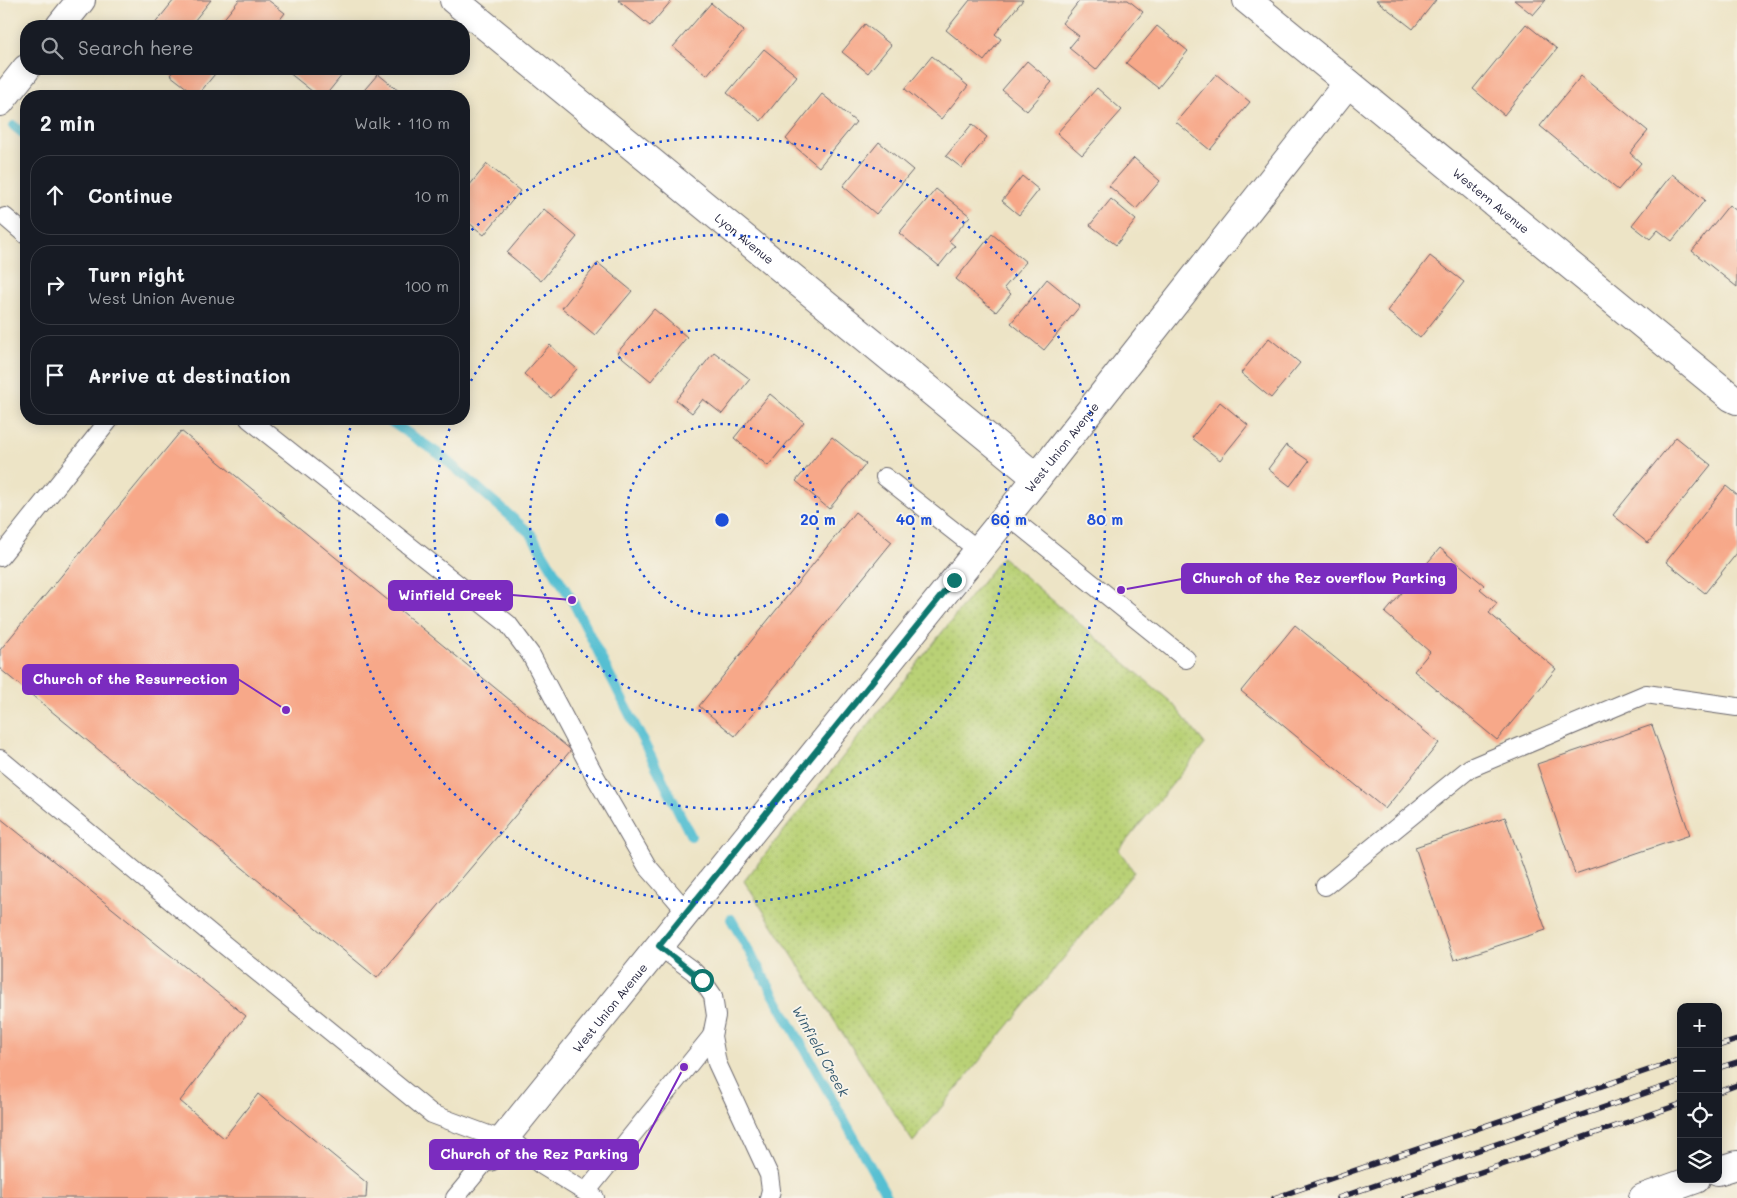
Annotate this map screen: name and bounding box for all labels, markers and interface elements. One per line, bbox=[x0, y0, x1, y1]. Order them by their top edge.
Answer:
search box bbox=[20, 20, 470, 75]
icon: search bbox=[38, 34, 66, 62]
text: Search here bbox=[78, 35, 194, 60]
text: 2 min bbox=[40, 109, 95, 136]
text: Walk · 110 m bbox=[354, 112, 450, 133]
street label: Western Avenue bbox=[1450, 164, 1533, 237]
icon: ahead bbox=[41, 181, 69, 209]
text: Continue bbox=[88, 183, 173, 208]
text: 10 m bbox=[414, 185, 449, 206]
street label: Lyon Avenue bbox=[712, 209, 778, 267]
text: Turn right bbox=[88, 262, 185, 287]
icon: right bbox=[41, 271, 69, 299]
text: 100 m bbox=[404, 275, 449, 296]
text: West Union Avenue bbox=[88, 287, 235, 308]
icon: arrive bbox=[41, 361, 69, 389]
text: Arrive at destination bbox=[88, 363, 291, 388]
street label: West Union Avenue bbox=[1021, 399, 1102, 495]
text: 20 m bbox=[800, 509, 836, 529]
text: 40 m bbox=[896, 509, 932, 529]
text: 60 m bbox=[991, 509, 1027, 529]
text: 80 m bbox=[1087, 509, 1123, 529]
centre of rings bbox=[713, 511, 731, 529]
callout: Church of the Rez overflow Parking bbox=[1182, 564, 1456, 593]
text: Church of the Rez overflow Parking bbox=[1192, 568, 1446, 587]
route end bbox=[943, 569, 966, 592]
callout: Winfield Creek bbox=[389, 581, 512, 610]
text: Winfield Creek bbox=[398, 585, 502, 604]
callout: Church of the Resurrection bbox=[23, 665, 238, 694]
text: Church of the Resurrection bbox=[33, 669, 227, 688]
street label: West Union Avenue bbox=[569, 960, 651, 1056]
route start bbox=[691, 969, 714, 992]
water label: Winfield Creek bbox=[788, 1002, 854, 1100]
map controls bbox=[1677, 1003, 1722, 1183]
button: + bbox=[1677, 1003, 1722, 1048]
button: − bbox=[1677, 1048, 1722, 1093]
button: locate bbox=[1677, 1093, 1722, 1138]
button: layers bbox=[1677, 1138, 1722, 1183]
callout: Church of the Rez Parking bbox=[430, 1140, 638, 1169]
text: Church of the Rez Parking bbox=[440, 1144, 628, 1163]

